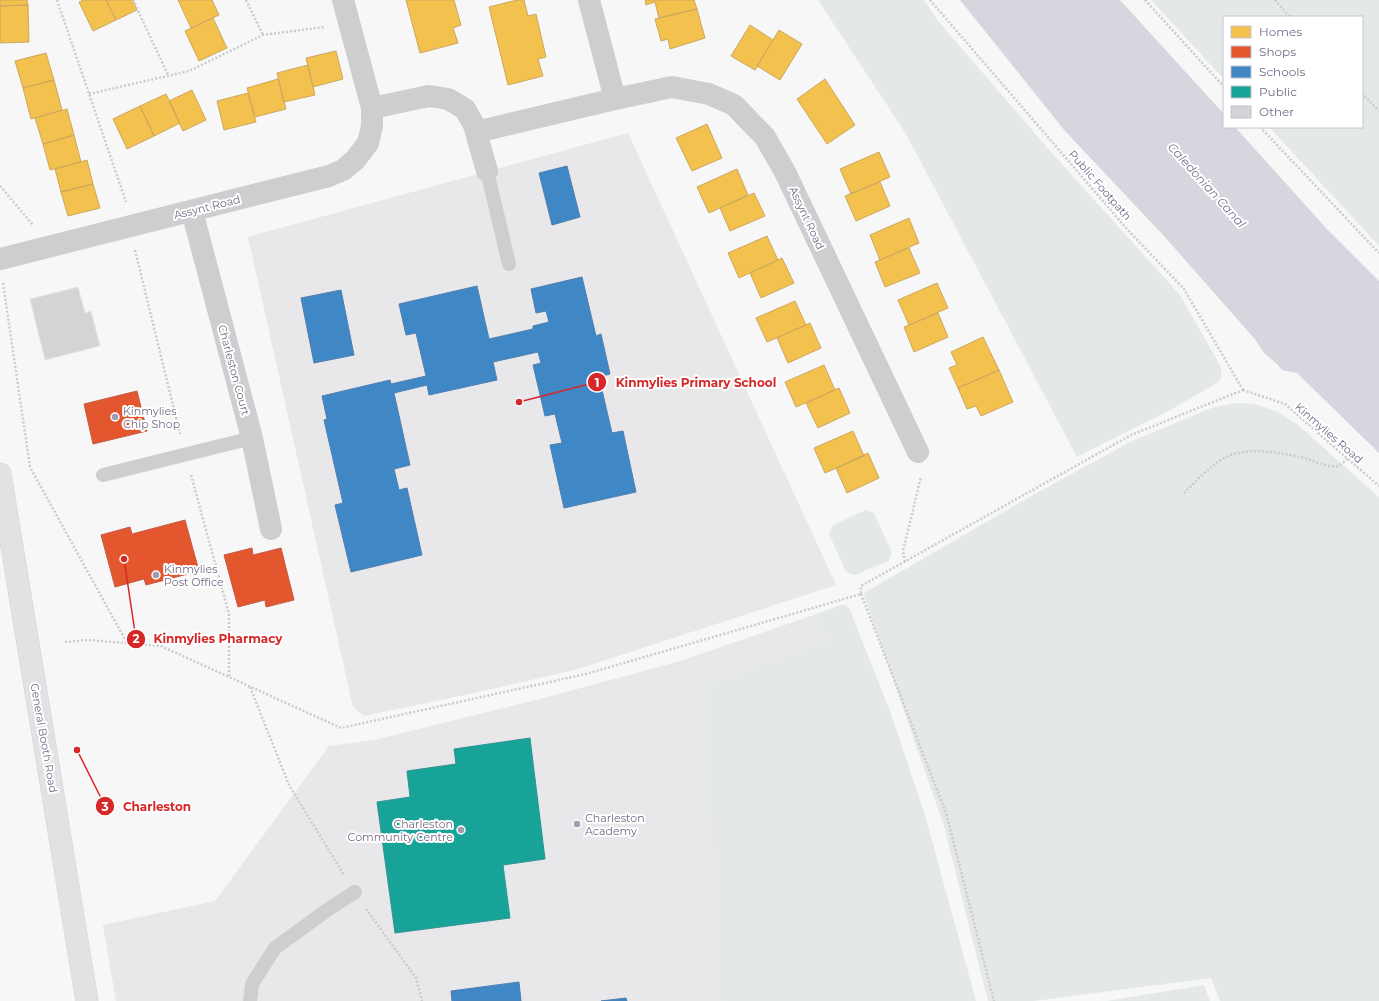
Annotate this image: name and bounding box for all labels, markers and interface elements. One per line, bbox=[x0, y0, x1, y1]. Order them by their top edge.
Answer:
legend bbox=[1223, 16, 1363, 128]
text: Homes bbox=[1259, 24, 1302, 39]
text: Shops bbox=[1259, 44, 1296, 59]
text: Schools bbox=[1259, 64, 1305, 79]
text: Public bbox=[1259, 84, 1297, 99]
text: Other bbox=[1259, 104, 1294, 119]
water label: Caledonian Canal bbox=[1165, 139, 1250, 231]
street label: Public Footpath bbox=[1066, 147, 1134, 223]
street label: Assynt Road bbox=[786, 184, 828, 252]
street label: Assynt Road bbox=[172, 192, 242, 222]
street label: Charleston Court bbox=[215, 323, 253, 417]
callout: Kinmylies Primary School bbox=[587, 370, 784, 394]
text: 1 bbox=[595, 375, 599, 390]
text: Kinmylies Primary School bbox=[616, 375, 776, 390]
street label: Kinmylies Road bbox=[1292, 400, 1366, 466]
place label: Kinmylies Chip Shop bbox=[123, 404, 180, 431]
marker: Kinmylies Chip Shop bbox=[110, 412, 120, 422]
place label: Kinmylies Post Office bbox=[164, 562, 224, 589]
marker: Kinmylies Post Office bbox=[151, 570, 161, 580]
callout: Kinmylies Pharmacy bbox=[126, 627, 291, 651]
text: 2 bbox=[132, 631, 140, 646]
text: Kinmylies Pharmacy bbox=[154, 631, 283, 646]
street label: General Booth Road bbox=[27, 682, 61, 794]
callout: Charleston bbox=[95, 794, 199, 818]
text: 3 bbox=[100, 799, 109, 814]
text: Charleston bbox=[123, 799, 191, 814]
place label: Charleston Academy bbox=[585, 811, 645, 838]
place label: Charleston Community Centre bbox=[348, 817, 453, 844]
marker: Charleston Academy bbox=[572, 819, 582, 829]
marker: Charleston Community Centre bbox=[456, 825, 466, 835]

